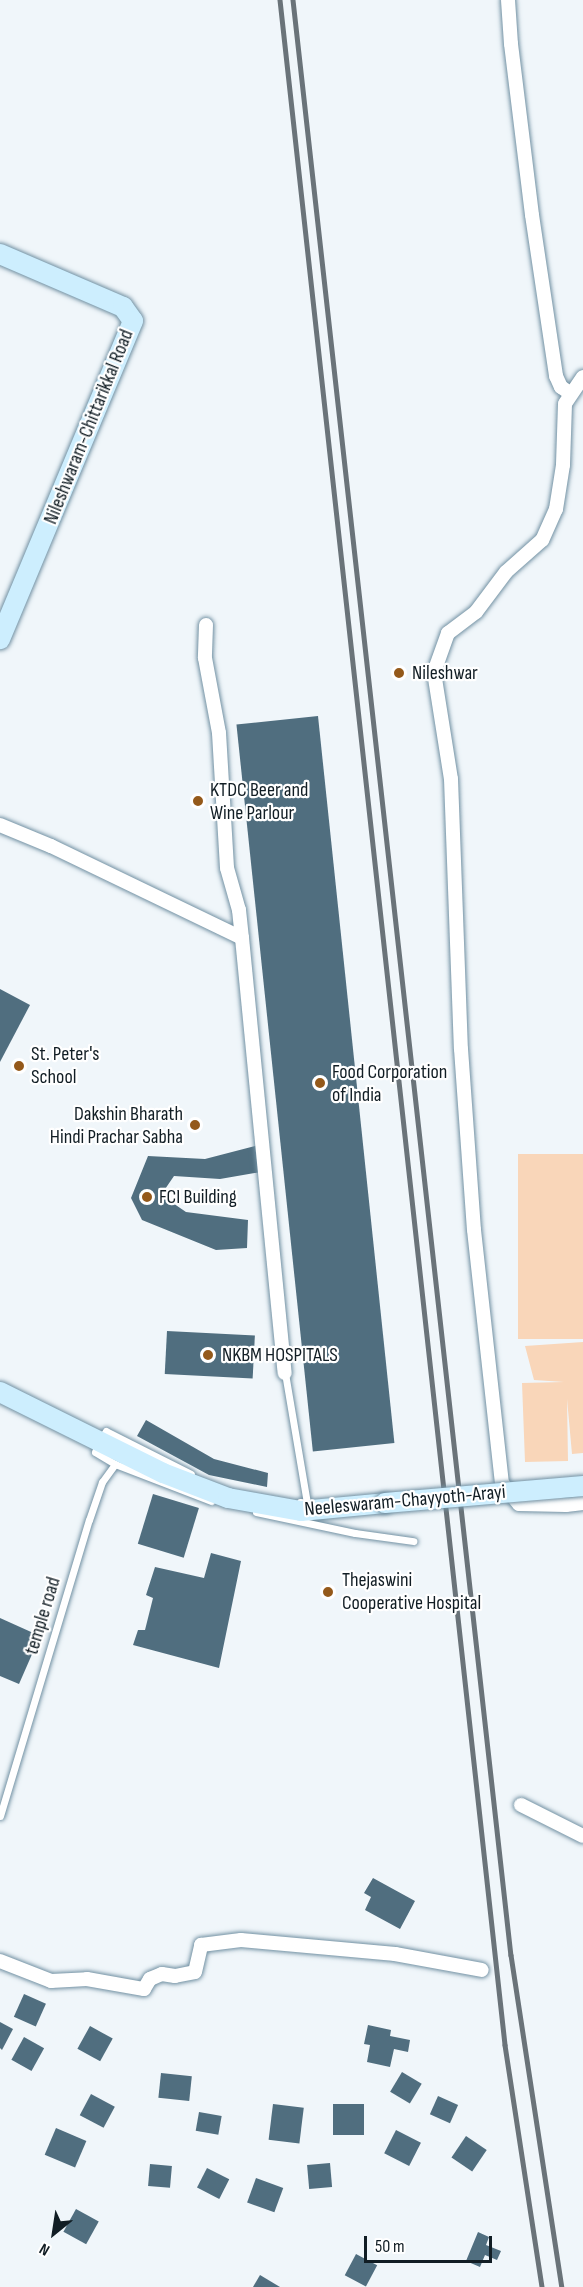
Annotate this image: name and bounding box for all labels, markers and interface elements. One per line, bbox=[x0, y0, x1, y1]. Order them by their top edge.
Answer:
street label: Nileshwaram-Chittarikkal Road bbox=[39, 326, 139, 528]
place label: Nileshwar bbox=[412, 661, 478, 685]
marker: Nileshwar bbox=[390, 664, 408, 682]
place label: KTDC Beer and Wine Parlour bbox=[210, 778, 308, 825]
marker: KTDC Beer and Wine Parlour bbox=[191, 794, 205, 808]
place label: St. Peter's School bbox=[31, 1042, 99, 1089]
marker: St. Peter's School bbox=[12, 1059, 26, 1073]
place label: Food Corporation of India bbox=[332, 1060, 447, 1107]
marker: Food Corporation of India bbox=[313, 1076, 327, 1090]
place label: Dakshin Bharath Hindi Prachar Sabha bbox=[50, 1102, 183, 1149]
marker: Dakshin Bharath Hindi Prachar Sabha bbox=[188, 1118, 202, 1132]
place label: FCI Building bbox=[159, 1185, 237, 1209]
marker: FCI Building bbox=[140, 1190, 154, 1204]
place label: NKBM HOSPITALS bbox=[222, 1343, 338, 1367]
marker: NKBM HOSPITALS bbox=[199, 1346, 217, 1364]
street label: Neeleswaram-Chayyoth-Arayi bbox=[304, 1480, 506, 1522]
place label: Thejaswini Cooperative Hospital bbox=[342, 1568, 481, 1615]
street label: temple road bbox=[20, 1574, 66, 1658]
marker: Thejaswini Cooperative Hospital bbox=[319, 1583, 337, 1601]
north arrow bbox=[24, 2203, 84, 2263]
scale bar bbox=[367, 2224, 494, 2262]
text: 50 m bbox=[375, 2236, 405, 2257]
text: N bbox=[36, 2239, 53, 2259]

